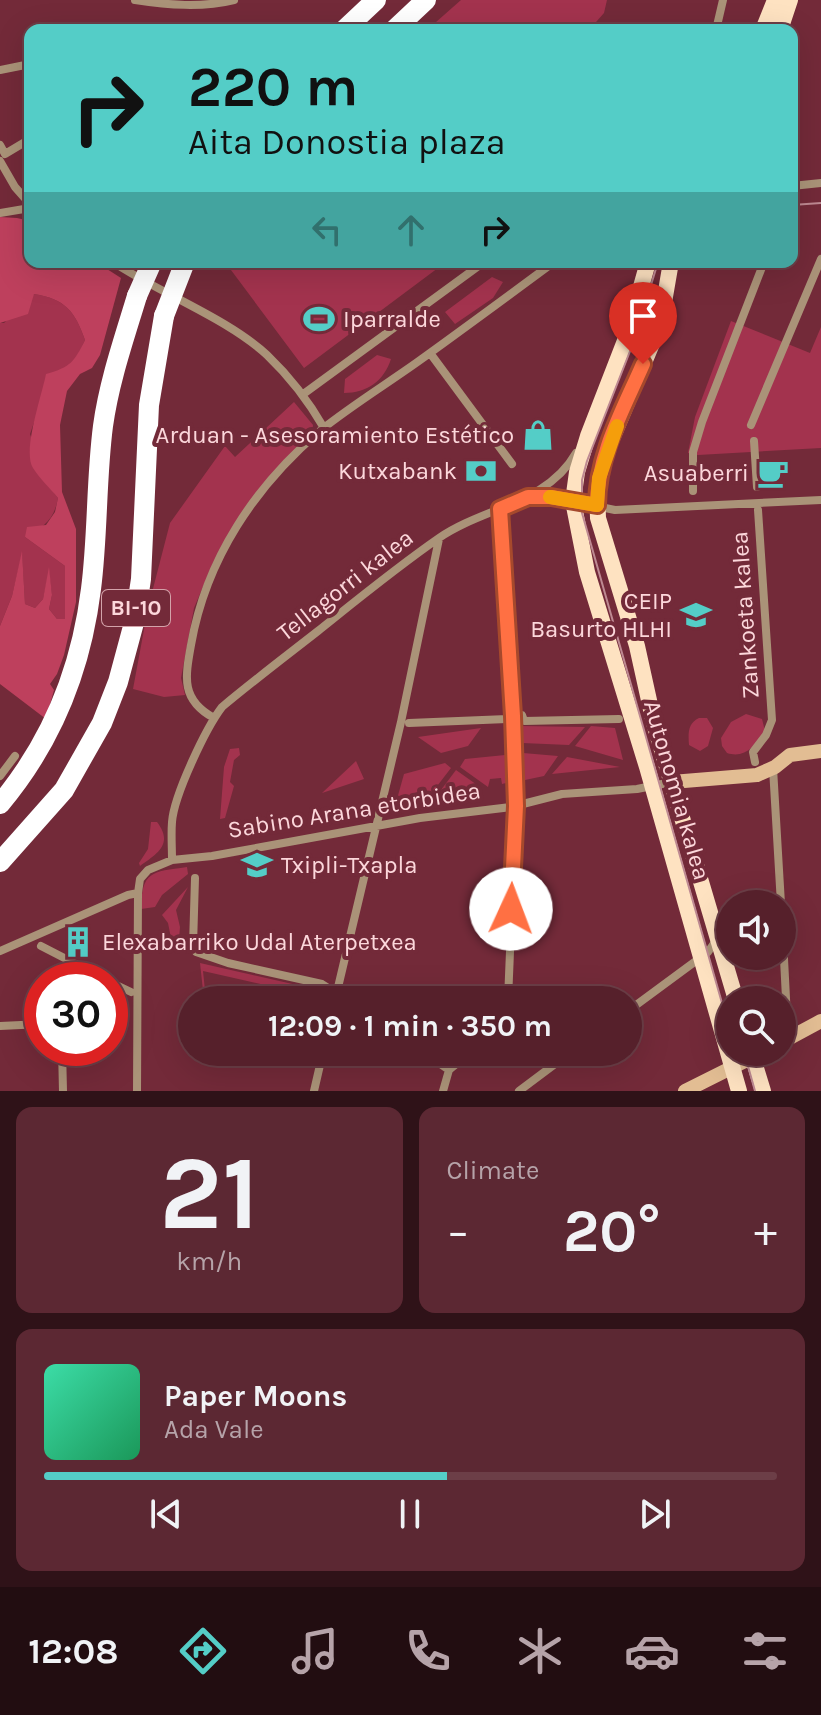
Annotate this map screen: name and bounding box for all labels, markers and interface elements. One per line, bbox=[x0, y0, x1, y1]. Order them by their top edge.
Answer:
text: 220 m bbox=[188, 54, 359, 119]
icon: right bbox=[56, 56, 160, 160]
text: Aita Donostia plaza bbox=[188, 121, 506, 163]
icon: left bbox=[305, 208, 349, 252]
icon: ahead bbox=[389, 208, 433, 252]
icon: right bbox=[473, 208, 517, 252]
pin bbox=[609, 282, 677, 364]
icon: arrive bbox=[621, 294, 665, 338]
sports icon: Iparralde bbox=[302, 302, 336, 336]
place label: Iparralde bbox=[343, 305, 441, 333]
shop icon: Arduan - Asesoramiento Estético bbox=[521, 418, 555, 452]
place label: Arduan - Asesoramiento Estético bbox=[156, 421, 514, 449]
bank icon: Kutxabank bbox=[464, 454, 498, 488]
cafe icon: Asuaberri bbox=[756, 456, 790, 490]
place label: Kutxabank bbox=[338, 457, 457, 485]
place label: Asuaberri bbox=[644, 459, 749, 487]
street label: Tellagorri kalea bbox=[271, 523, 419, 647]
street label: Zankoeta kalea bbox=[725, 530, 765, 700]
place label: CEIP Basurto HLHI bbox=[530, 587, 672, 643]
road number: BI-10 bbox=[102, 590, 170, 626]
school or university icon: CEIP Basurto HLHI bbox=[679, 598, 713, 632]
street label: Autonomia kalea bbox=[638, 697, 716, 883]
street label: Sabino Arana etorbidea bbox=[226, 776, 482, 844]
school or university icon: Txipli-Txapla bbox=[240, 848, 274, 882]
place label: Txipli-Txapla bbox=[281, 851, 417, 879]
position arrow bbox=[469, 867, 553, 951]
map controls bbox=[716, 890, 796, 1066]
button: sound bbox=[716, 890, 796, 970]
building icon: Elexabarriko Udal Aterpetxea bbox=[61, 925, 95, 959]
place label: Elexabarriko Udal Aterpetxea bbox=[102, 928, 417, 956]
speed limit sign: 30 bbox=[24, 962, 128, 1066]
button: search bbox=[716, 986, 796, 1066]
text: 12:09 · 1 min · 350 m bbox=[268, 1008, 552, 1044]
text: 21 bbox=[159, 1133, 259, 1254]
text: Climate bbox=[447, 1155, 539, 1186]
text: 20° bbox=[563, 1196, 661, 1266]
text: − bbox=[447, 1206, 470, 1257]
text: + bbox=[754, 1206, 777, 1257]
text: km/h bbox=[176, 1246, 242, 1277]
text: Paper Moons bbox=[164, 1378, 347, 1414]
text: Ada Vale bbox=[164, 1414, 264, 1445]
icon: previous bbox=[144, 1492, 188, 1536]
icon: pause bbox=[388, 1492, 432, 1536]
icon: next bbox=[633, 1492, 677, 1536]
icon: directions bbox=[175, 1623, 231, 1679]
icon: music bbox=[287, 1623, 343, 1679]
icon: phone bbox=[400, 1623, 456, 1679]
icon: climate bbox=[512, 1623, 568, 1679]
icon: car bbox=[624, 1623, 680, 1679]
icon: filters bbox=[737, 1623, 793, 1679]
text: 12:08 bbox=[28, 1630, 119, 1672]

